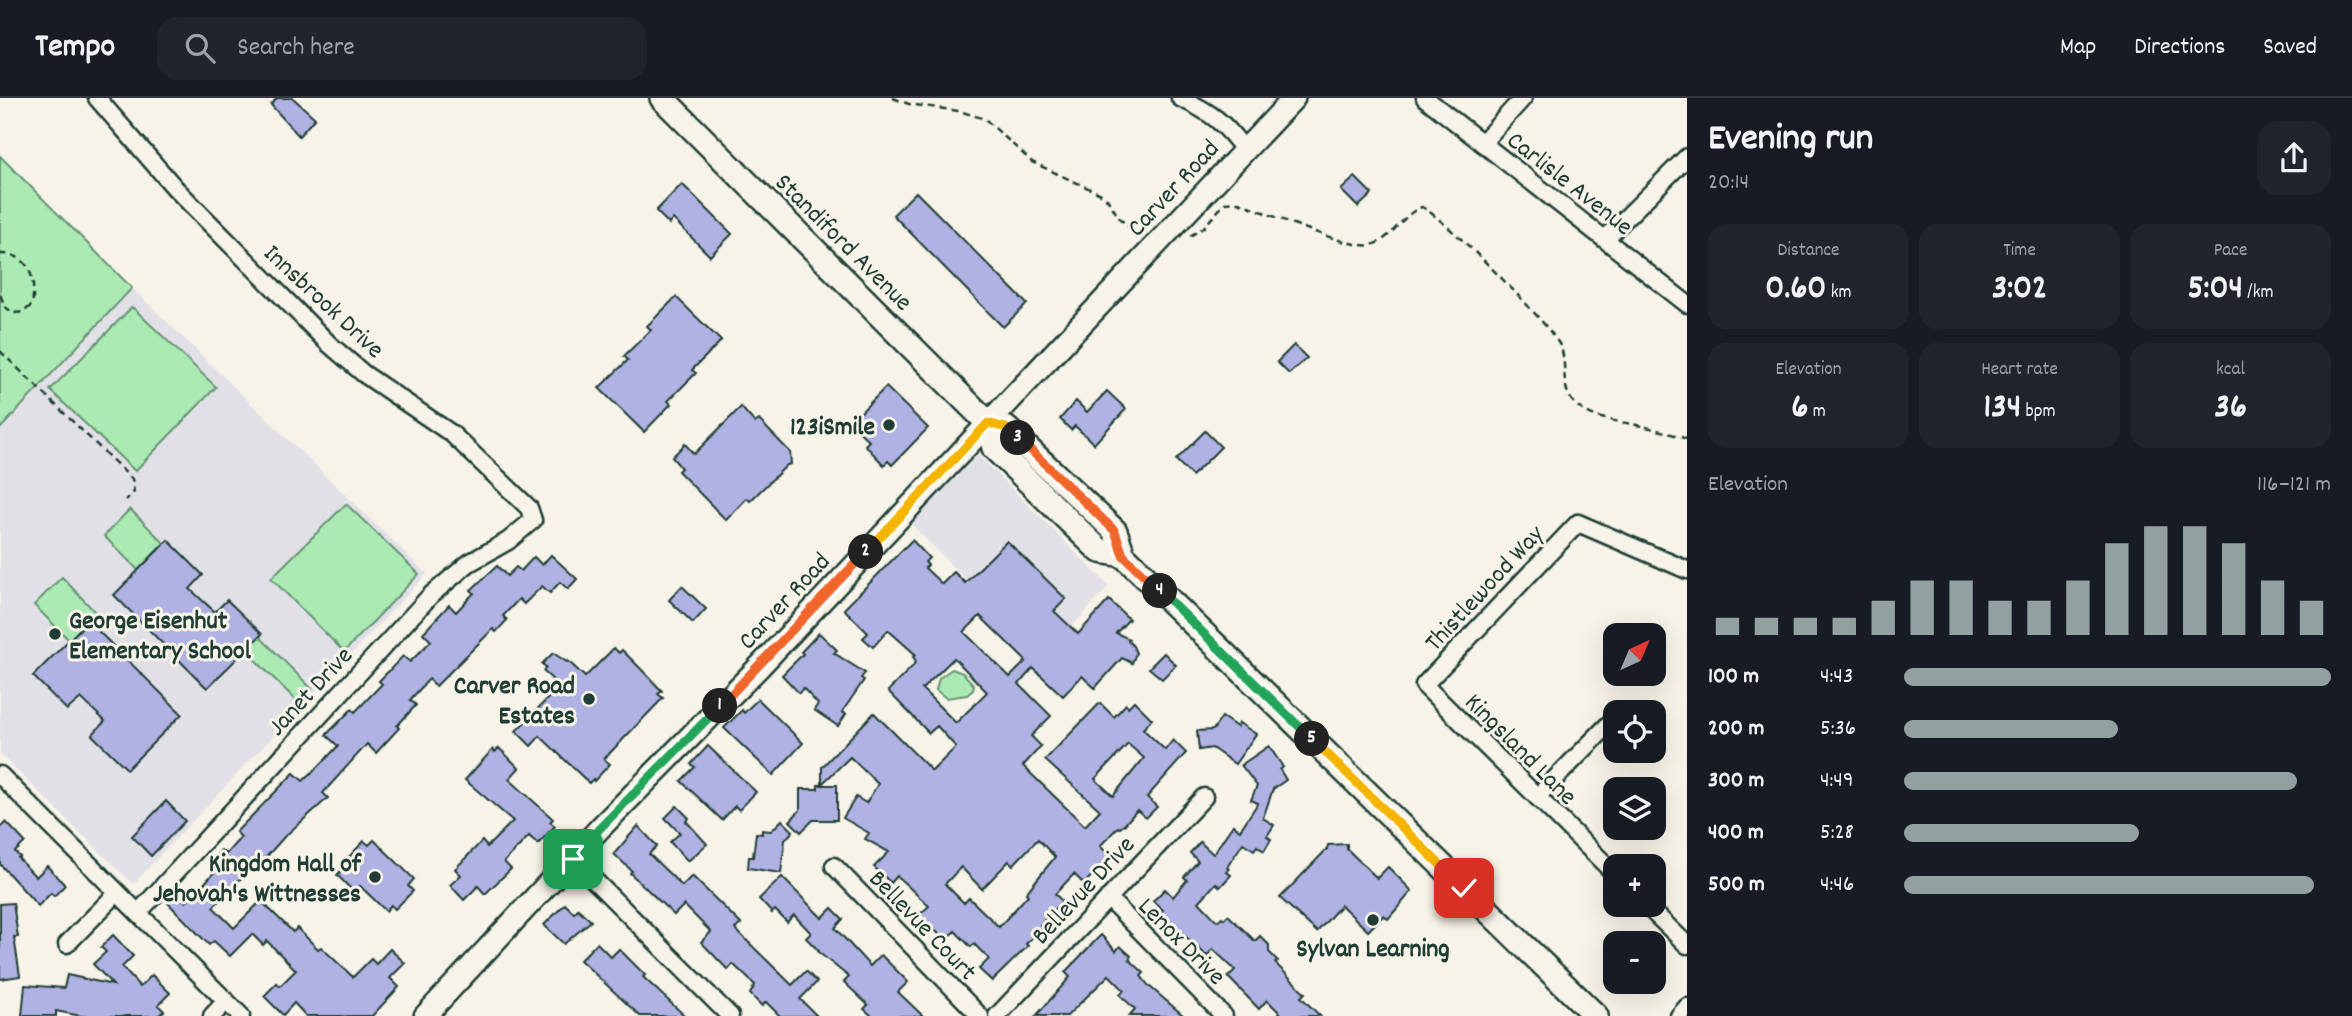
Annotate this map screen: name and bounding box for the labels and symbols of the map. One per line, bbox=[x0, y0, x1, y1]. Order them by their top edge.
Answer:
street label: Carlisle Avenue bbox=[1498, 124, 1640, 246]
street label: Carver Road bbox=[1120, 132, 1229, 246]
street label: Standiford Avenue bbox=[765, 166, 920, 321]
street label: Innsbrook Drive bbox=[254, 237, 391, 369]
place label: 123iSmile bbox=[790, 410, 875, 447]
marker: 123iSmile bbox=[881, 417, 897, 433]
pin: 3 bbox=[1000, 420, 1036, 456]
street label: Thistlewood Way bbox=[1417, 518, 1554, 661]
pin: 2 bbox=[848, 534, 884, 570]
street label: Carver Road bbox=[731, 545, 840, 659]
pin: 4 bbox=[1142, 574, 1178, 608]
place label: George Eisenhut Elementary School bbox=[69, 604, 252, 671]
north arrow bbox=[1603, 623, 1666, 686]
marker: George Eisenhut Elementary School bbox=[47, 626, 63, 642]
street label: Janet Drive bbox=[260, 639, 363, 746]
place label: Carver Road Estates bbox=[454, 669, 575, 736]
street label: Kingsland Lane bbox=[1455, 686, 1584, 815]
pin: 1 bbox=[702, 688, 738, 724]
marker: Carver Road Estates bbox=[581, 691, 597, 707]
pin: 5 bbox=[1294, 722, 1330, 756]
pin bbox=[543, 829, 603, 889]
street label: Bellevue Drive bbox=[1024, 829, 1145, 954]
place label: Kingdom Hall of Jehovah's Wittnesses bbox=[153, 847, 363, 914]
pin bbox=[1434, 858, 1494, 918]
street label: Bellevue Court bbox=[859, 863, 984, 991]
marker: Kingdom Hall of Jehovah's Wittnesses bbox=[367, 869, 383, 885]
street label: Lenox Drive bbox=[1128, 890, 1233, 995]
marker: Sylvan Learning bbox=[1365, 912, 1381, 928]
place label: Sylvan Learning bbox=[1296, 932, 1450, 969]

